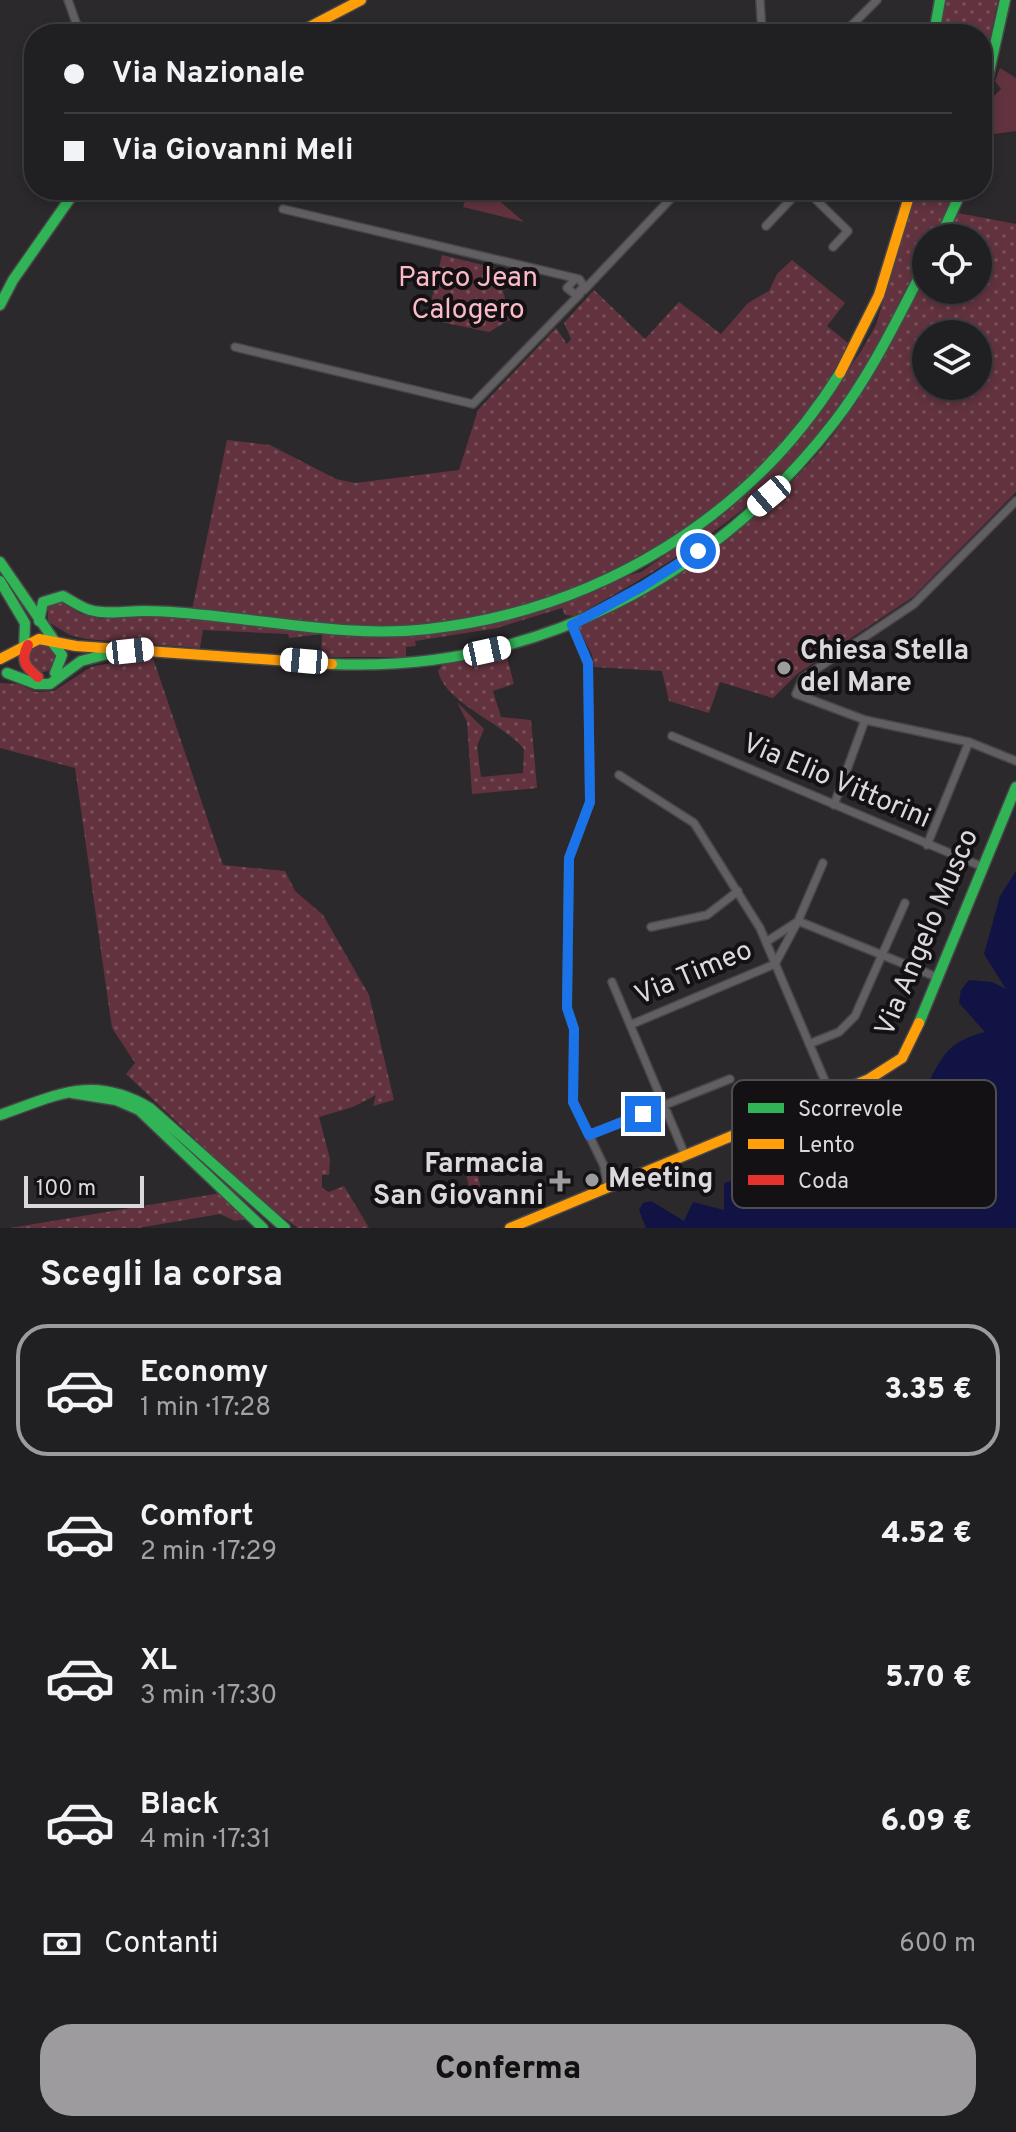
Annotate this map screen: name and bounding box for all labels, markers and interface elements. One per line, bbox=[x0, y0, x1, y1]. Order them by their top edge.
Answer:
text: Via Nazionale bbox=[112, 56, 305, 93]
text: Via Giovanni Meli bbox=[112, 133, 354, 170]
map controls bbox=[912, 224, 992, 400]
button: locate bbox=[912, 224, 992, 304]
park label: Parco Jean Calogero bbox=[398, 261, 538, 329]
button: layers bbox=[912, 320, 992, 400]
car bbox=[743, 471, 795, 521]
route start bbox=[680, 533, 716, 569]
car bbox=[461, 634, 513, 668]
place label: Chiesa Stella del Mare bbox=[800, 634, 969, 702]
car bbox=[105, 637, 155, 665]
car bbox=[279, 647, 329, 675]
marker: Chiesa Stella del Mare bbox=[775, 659, 793, 677]
street label: Via Elio Vittorini bbox=[736, 726, 936, 838]
street label: Via Angelo Musco bbox=[868, 824, 988, 1042]
street label: Via Timeo bbox=[630, 933, 758, 1015]
legend bbox=[732, 1080, 996, 1208]
route end bbox=[625, 1096, 661, 1132]
text: Scorrevole bbox=[798, 1097, 903, 1124]
text: Lento bbox=[798, 1133, 855, 1160]
place label: Farmacia San Giovanni bbox=[373, 1147, 544, 1215]
place label: Meeting bbox=[608, 1162, 713, 1198]
text: Coda bbox=[798, 1169, 849, 1196]
marker: Meeting bbox=[583, 1171, 601, 1189]
scale bar bbox=[24, 1172, 144, 1208]
marker: Farmacia San Giovanni bbox=[551, 1172, 569, 1190]
text: 100 m bbox=[36, 1176, 96, 1203]
text: Scegli la corsa bbox=[40, 1253, 283, 1299]
icon: car bbox=[44, 1354, 116, 1426]
text: Economy bbox=[140, 1355, 268, 1392]
text: 3.35 € bbox=[884, 1372, 972, 1409]
text: 1 min · 17:28 bbox=[140, 1392, 271, 1425]
icon: car bbox=[44, 1498, 116, 1570]
text: Comfort bbox=[140, 1499, 253, 1536]
text: 4.52 € bbox=[882, 1516, 972, 1553]
text: 2 min · 17:29 bbox=[140, 1536, 277, 1569]
icon: car bbox=[44, 1642, 116, 1714]
text: XL bbox=[140, 1643, 177, 1680]
text: 5.70 € bbox=[885, 1660, 972, 1697]
text: 3 min · 17:30 bbox=[140, 1680, 277, 1713]
icon: car bbox=[44, 1786, 116, 1858]
text: Black bbox=[140, 1787, 219, 1824]
text: 6.09 € bbox=[881, 1804, 972, 1841]
text: 4 min · 17:31 bbox=[140, 1824, 271, 1857]
icon: cash bbox=[40, 1922, 84, 1966]
text: Contanti bbox=[104, 1926, 219, 1963]
text: 600 m bbox=[899, 1928, 976, 1961]
button: Conferma bbox=[40, 2024, 976, 2116]

